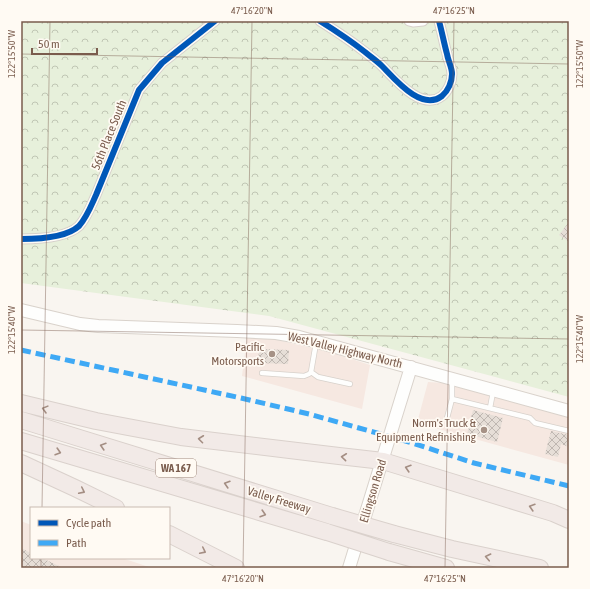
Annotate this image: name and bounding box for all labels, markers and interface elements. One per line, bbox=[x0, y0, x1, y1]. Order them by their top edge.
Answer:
text: 47°16'20"N bbox=[231, 5, 273, 16]
text: 47°16'25"N bbox=[433, 5, 475, 16]
text: 122°15'50"W bbox=[6, 29, 17, 78]
scale bar bbox=[32, 30, 97, 56]
text: 50 m bbox=[38, 37, 60, 51]
text: 122°15'50"W bbox=[574, 39, 585, 88]
street label: 56th Place South bbox=[89, 98, 129, 172]
text: 122°15'40"W bbox=[6, 305, 17, 354]
text: 122°15'40"W bbox=[574, 314, 585, 363]
street label: West Valley Highway North bbox=[286, 329, 404, 371]
place label: Pacific Motorsports bbox=[211, 340, 265, 368]
marker: Pacific Motorsports bbox=[267, 349, 277, 359]
one-way arrow bbox=[41, 405, 48, 414]
place label: Norm's Truck & Equipment Refinishing bbox=[376, 416, 477, 444]
marker: Norm's Truck & Equipment Refinishing bbox=[479, 425, 489, 435]
one-way arrow bbox=[198, 435, 204, 444]
one-way arrow bbox=[100, 442, 107, 451]
one-way arrow bbox=[55, 447, 62, 456]
one-way arrow bbox=[341, 453, 347, 462]
street label: Ellingson Road bbox=[357, 458, 389, 524]
road number: WA 167 bbox=[156, 459, 196, 477]
one-way arrow bbox=[405, 464, 412, 473]
one-way arrow bbox=[224, 480, 231, 489]
street label: Valley Freeway bbox=[246, 484, 312, 516]
one-way arrow bbox=[78, 486, 85, 494]
one-way arrow bbox=[529, 503, 536, 512]
legend bbox=[30, 507, 170, 559]
one-way arrow bbox=[260, 509, 267, 518]
text: Cycle path bbox=[66, 516, 111, 530]
text: Path bbox=[66, 536, 87, 550]
one-way arrow bbox=[198, 546, 206, 554]
one-way arrow bbox=[485, 554, 492, 562]
text: 47°16'20"N bbox=[222, 573, 264, 584]
text: 47°16'25"N bbox=[424, 573, 466, 584]

